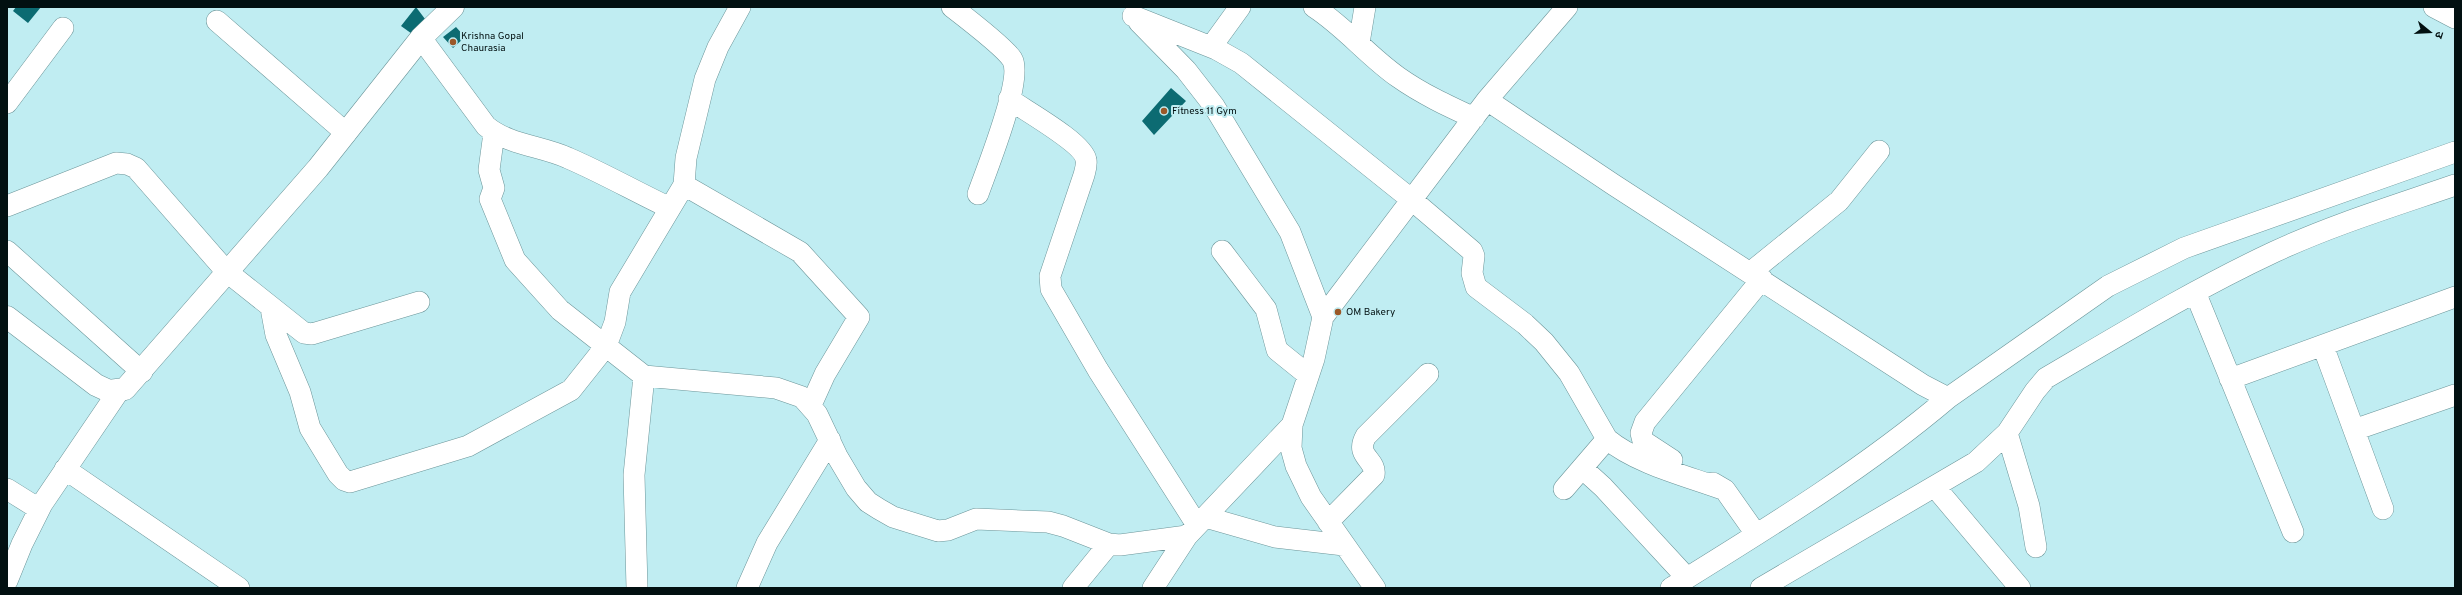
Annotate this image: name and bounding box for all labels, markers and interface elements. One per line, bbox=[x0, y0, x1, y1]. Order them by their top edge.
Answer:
north arrow bbox=[2410, 12, 2450, 52]
place label: Krishna Gopal Chaurasia bbox=[461, 30, 524, 55]
text: उ bbox=[2431, 30, 2446, 41]
marker: Krishna Gopal Chaurasia bbox=[448, 37, 458, 47]
place label: Fitness 11 Gym bbox=[1172, 105, 1237, 118]
marker: Fitness 11 Gym bbox=[1159, 106, 1169, 116]
place label: OM Bakery bbox=[1346, 306, 1395, 319]
marker: OM Bakery bbox=[1333, 307, 1343, 317]

